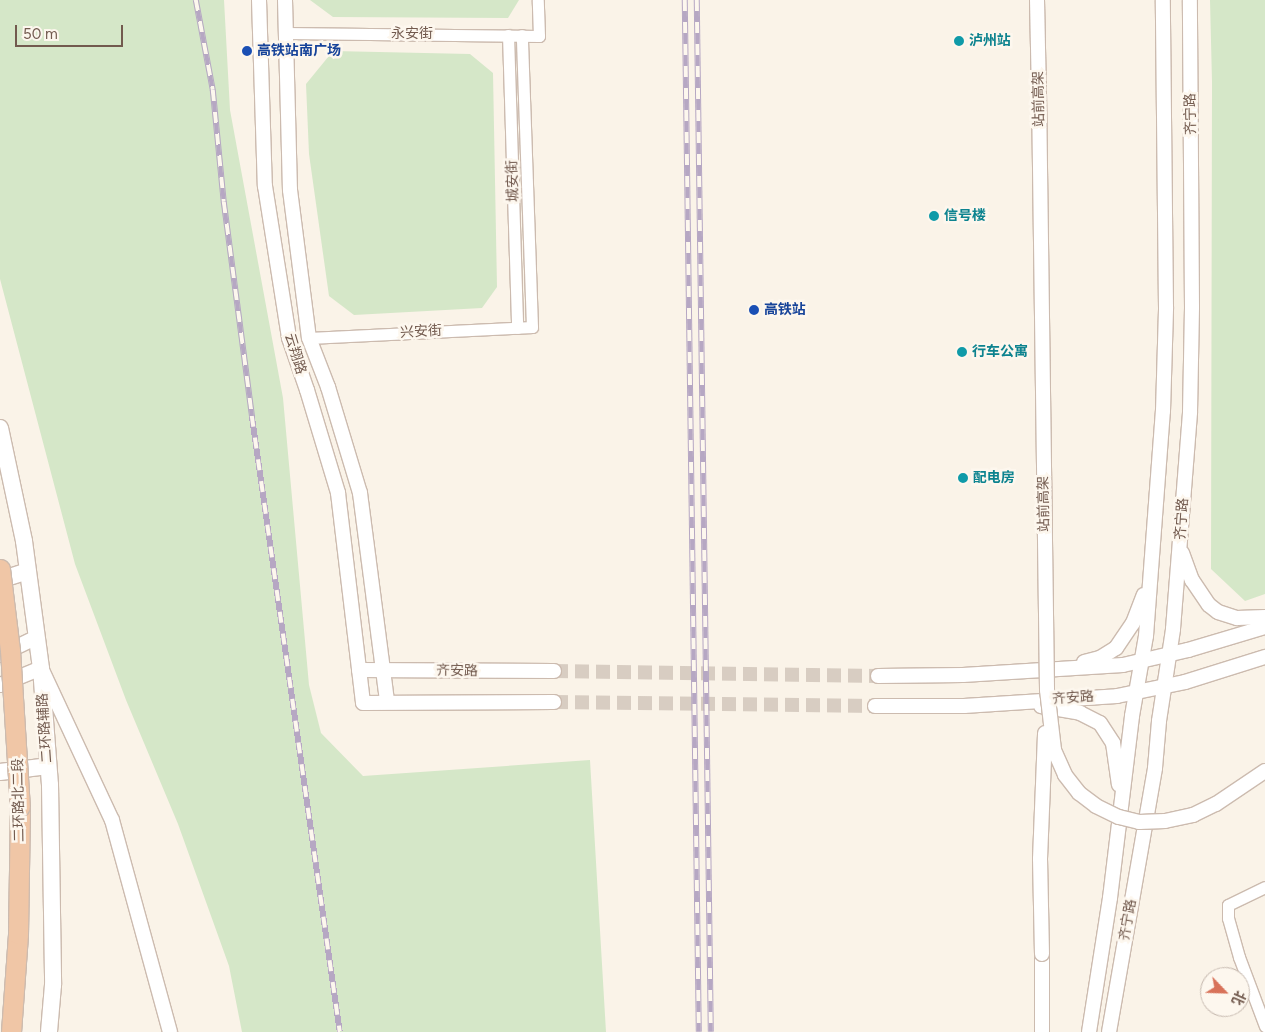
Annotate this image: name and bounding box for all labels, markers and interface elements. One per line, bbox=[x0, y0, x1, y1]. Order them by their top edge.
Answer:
scale bar bbox=[18, 15, 125, 47]
text: 50 m bbox=[23, 25, 58, 43]
street label: 永安街 bbox=[391, 26, 433, 42]
place label: 泸州站 bbox=[969, 33, 1011, 49]
marker: 泸州站 bbox=[953, 35, 965, 47]
place label: 高铁站南广场 bbox=[257, 43, 341, 59]
marker: 高铁站南广场 bbox=[241, 45, 253, 57]
street label: 站前高架 bbox=[1030, 71, 1048, 127]
street label: 齐宁路 bbox=[1182, 93, 1200, 135]
street label: 城安街 bbox=[504, 160, 522, 202]
place label: 信号楼 bbox=[944, 208, 986, 224]
marker: 信号楼 bbox=[928, 210, 940, 222]
place label: 高铁站 bbox=[764, 302, 806, 318]
marker: 高铁站 bbox=[748, 304, 760, 316]
street label: 兴安街 bbox=[400, 323, 442, 341]
street label: 云翔路 bbox=[281, 331, 309, 377]
place label: 行车公寓 bbox=[972, 344, 1028, 360]
marker: 行车公寓 bbox=[956, 346, 968, 358]
place label: 配电房 bbox=[973, 470, 1015, 486]
marker: 配电房 bbox=[957, 472, 969, 484]
street label: 站前高架 bbox=[1035, 476, 1053, 532]
street label: 齐宁路 bbox=[1172, 497, 1192, 541]
street label: 齐安路 bbox=[436, 662, 478, 680]
street label: 齐安路 bbox=[1051, 688, 1095, 708]
street label: 二环路辅路 bbox=[34, 692, 56, 764]
street label: 二环路北二段 bbox=[10, 758, 28, 842]
street label: 齐宁路 bbox=[1116, 898, 1140, 942]
north arrow bbox=[1200, 967, 1250, 1017]
text: 北 bbox=[1228, 988, 1249, 1008]

